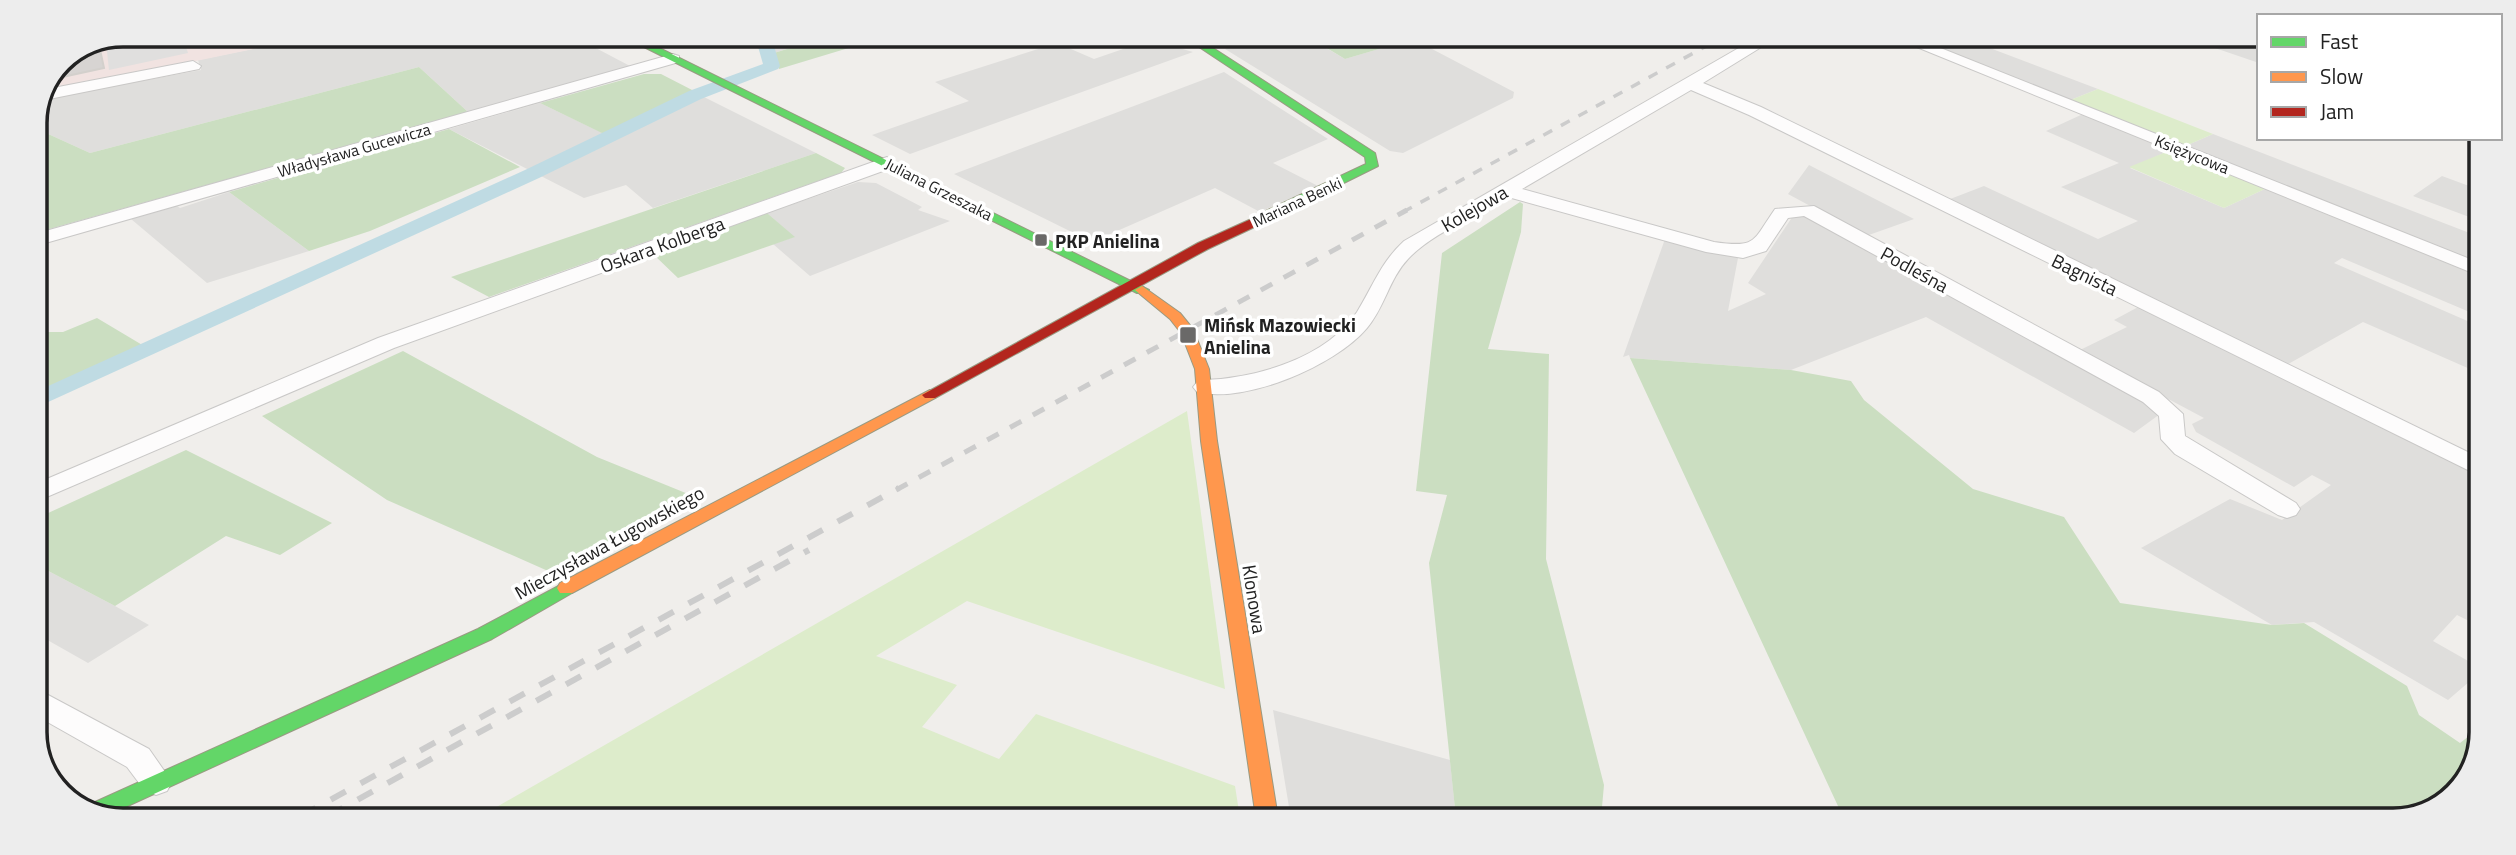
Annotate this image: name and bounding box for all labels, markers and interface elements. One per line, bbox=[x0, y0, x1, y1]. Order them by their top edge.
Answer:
legend bbox=[2257, 14, 2502, 140]
text: Fast bbox=[2320, 25, 2359, 57]
text: Slow bbox=[2320, 60, 2363, 92]
text: Jam bbox=[2320, 95, 2354, 127]
street label: Władysława Gucewicza bbox=[275, 117, 433, 183]
street label: Księżycowa bbox=[2151, 128, 2233, 180]
street label: Juliana Grzeszaka bbox=[881, 152, 997, 226]
street label: Mariana Benki bbox=[1248, 171, 1346, 233]
street label: Kolejowa bbox=[1435, 177, 1513, 239]
street label: Oskara Kolberga bbox=[596, 208, 729, 280]
place label: PKP Anielina bbox=[1055, 226, 1160, 255]
marker: PKP Anielina bbox=[1033, 232, 1049, 248]
street label: Podleśna bbox=[1876, 238, 1955, 300]
street label: Bagnista bbox=[2047, 246, 2123, 303]
place label: Mińsk Mazowiecki Anielina bbox=[1204, 310, 1356, 361]
marker: Mińsk Mazowiecki Anielina bbox=[1178, 325, 1198, 345]
street label: Mieczysława Ługowskiego bbox=[509, 478, 709, 606]
street label: Klonowa bbox=[1235, 563, 1275, 636]

